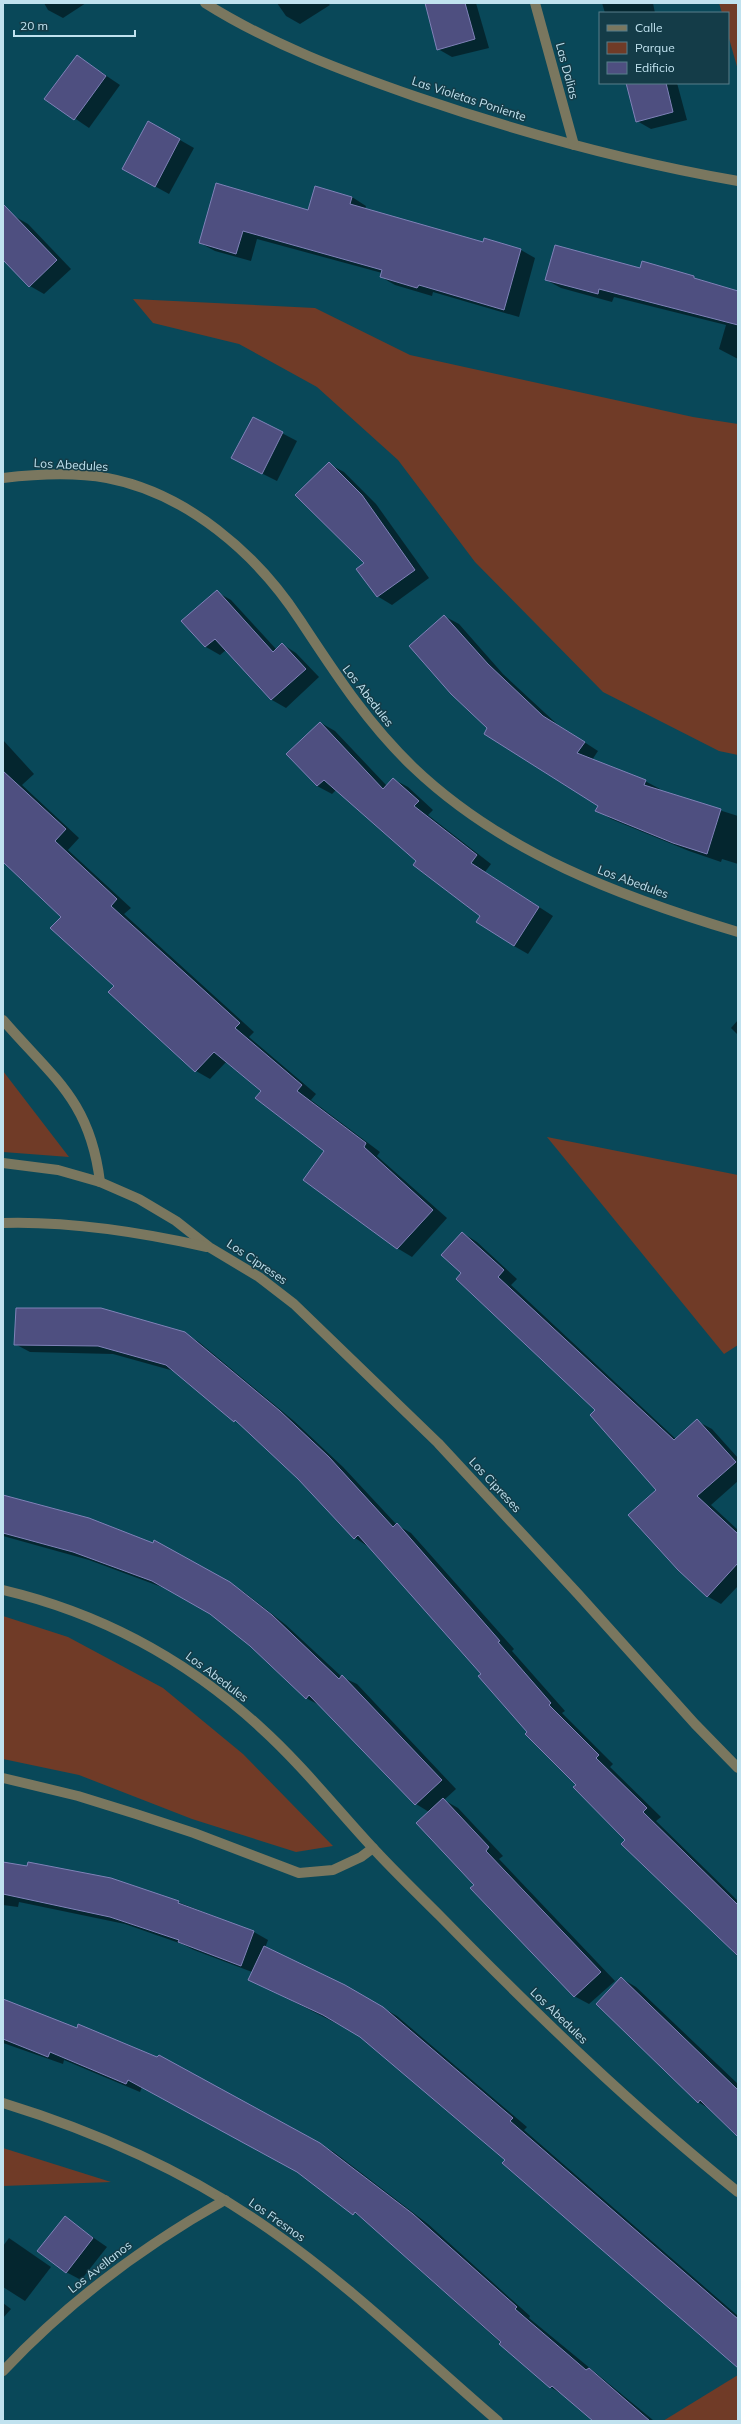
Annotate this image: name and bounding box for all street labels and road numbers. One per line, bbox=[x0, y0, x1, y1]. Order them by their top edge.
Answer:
street label: Las Dalias bbox=[553, 41, 582, 101]
street label: Las Violetas Poniente bbox=[410, 73, 528, 124]
street label: Los Abedules bbox=[33, 455, 109, 474]
street label: Los Abedules bbox=[340, 662, 397, 730]
street label: Los Abedules bbox=[596, 862, 671, 901]
street label: Los Cipreses bbox=[224, 1236, 290, 1287]
street label: Los Cipreses bbox=[466, 1454, 525, 1515]
street label: Los Abedules bbox=[183, 1648, 252, 1705]
street label: Los Abedules bbox=[527, 1984, 591, 2047]
street label: Los Fresnos bbox=[246, 2195, 309, 2245]
street label: Los Avellanos bbox=[65, 2237, 134, 2296]

